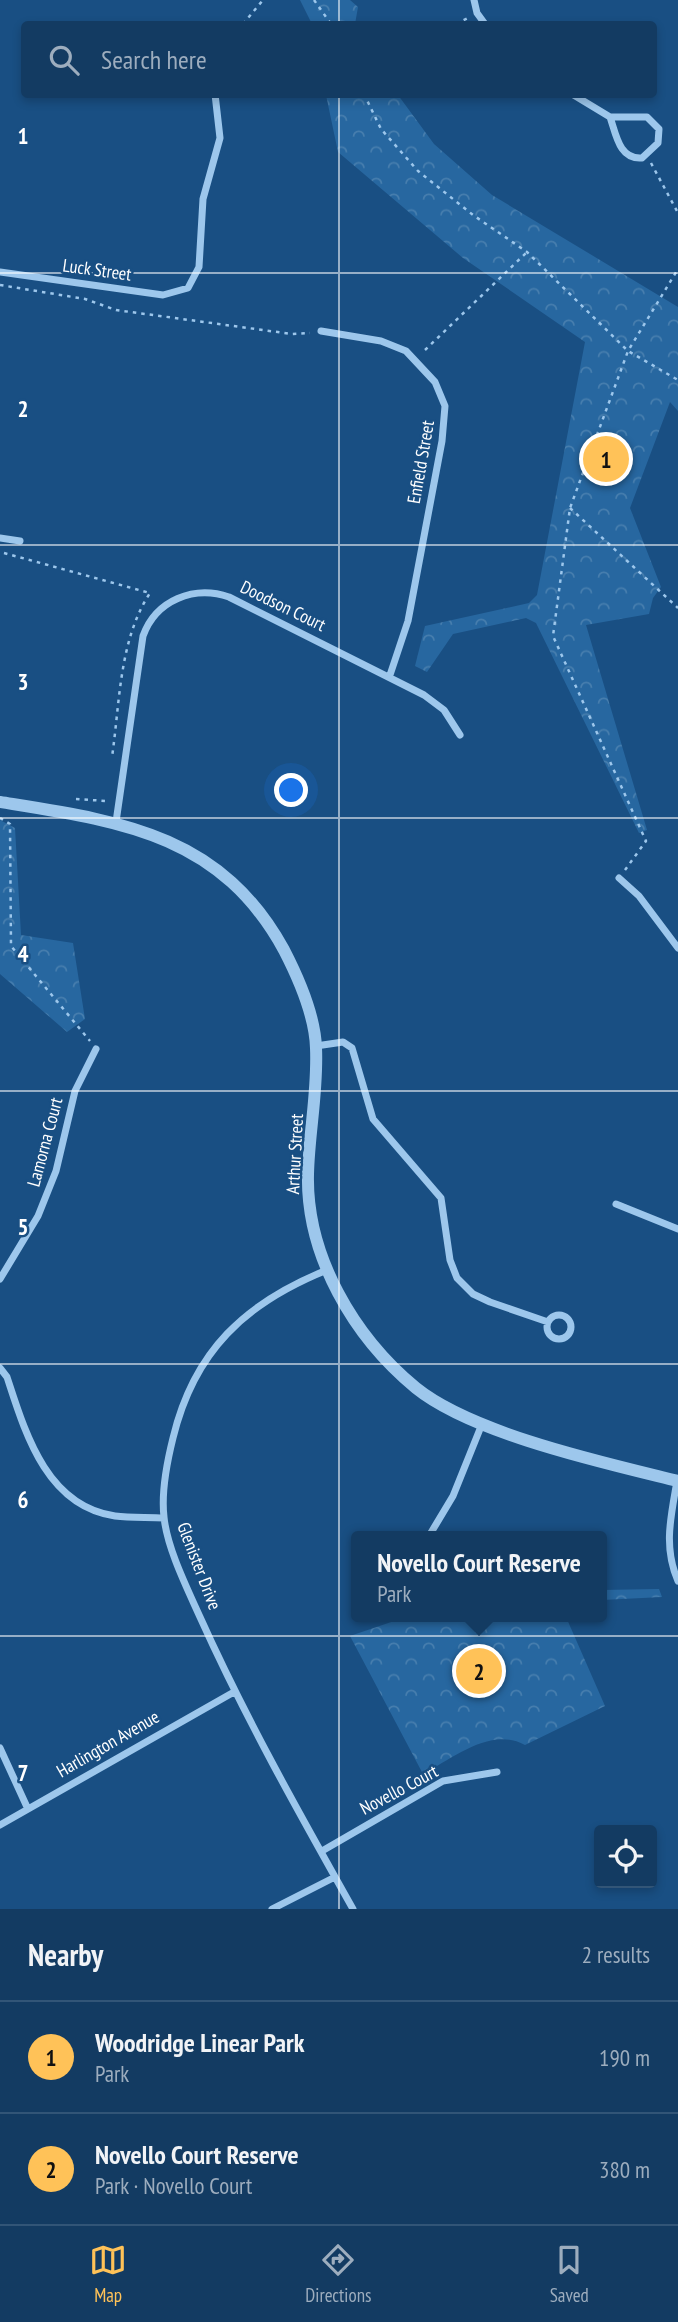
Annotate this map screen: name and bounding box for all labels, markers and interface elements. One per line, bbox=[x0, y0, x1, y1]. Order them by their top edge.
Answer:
search box bbox=[21, 21, 657, 98]
icon: search bbox=[45, 41, 83, 79]
text: Search here bbox=[101, 43, 207, 76]
text: 1 bbox=[18, 121, 29, 150]
street label: Luck Street bbox=[61, 253, 133, 286]
text: 2 bbox=[18, 394, 29, 423]
street label: Enfield Street bbox=[402, 419, 439, 505]
pin: 1 bbox=[583, 433, 629, 485]
street label: Doodson Court bbox=[237, 575, 330, 636]
text: 3 bbox=[18, 667, 29, 696]
your location bbox=[274, 773, 308, 807]
text: 4 bbox=[18, 939, 29, 968]
street label: Lamorna Court bbox=[22, 1095, 67, 1189]
street label: Arthur Street bbox=[281, 1113, 308, 1195]
text: 5 bbox=[18, 1212, 29, 1241]
text: 6 bbox=[18, 1485, 29, 1514]
street label: Glenister Drive bbox=[172, 1519, 227, 1613]
popup bbox=[351, 1531, 607, 1622]
text: Novello Court Reserve bbox=[377, 1546, 581, 1579]
text: Park bbox=[377, 1579, 411, 1608]
pin: 2 bbox=[456, 1645, 502, 1697]
street label: Harlington Avenue bbox=[52, 1705, 163, 1782]
text: 7 bbox=[18, 1758, 29, 1787]
street label: Novello Court bbox=[356, 1759, 442, 1820]
map controls bbox=[594, 1825, 657, 1888]
button: locate bbox=[594, 1825, 657, 1888]
text: Nearby bbox=[28, 1935, 103, 1974]
text: 2 results bbox=[582, 1940, 650, 1969]
text: Woodridge Linear Park bbox=[95, 2026, 304, 2059]
text: 1 bbox=[46, 2043, 57, 2072]
text: 190 m bbox=[599, 2043, 650, 2072]
text: Park bbox=[95, 2059, 129, 2088]
text: Novello Court Reserve bbox=[95, 2138, 299, 2171]
text: 2 bbox=[46, 2155, 57, 2184]
text: 380 m bbox=[599, 2155, 650, 2184]
text: Park · Novello Court bbox=[95, 2171, 252, 2200]
tab: Map bbox=[89, 2241, 127, 2307]
tab: Directions bbox=[305, 2241, 371, 2307]
tab: Saved bbox=[550, 2241, 589, 2307]

